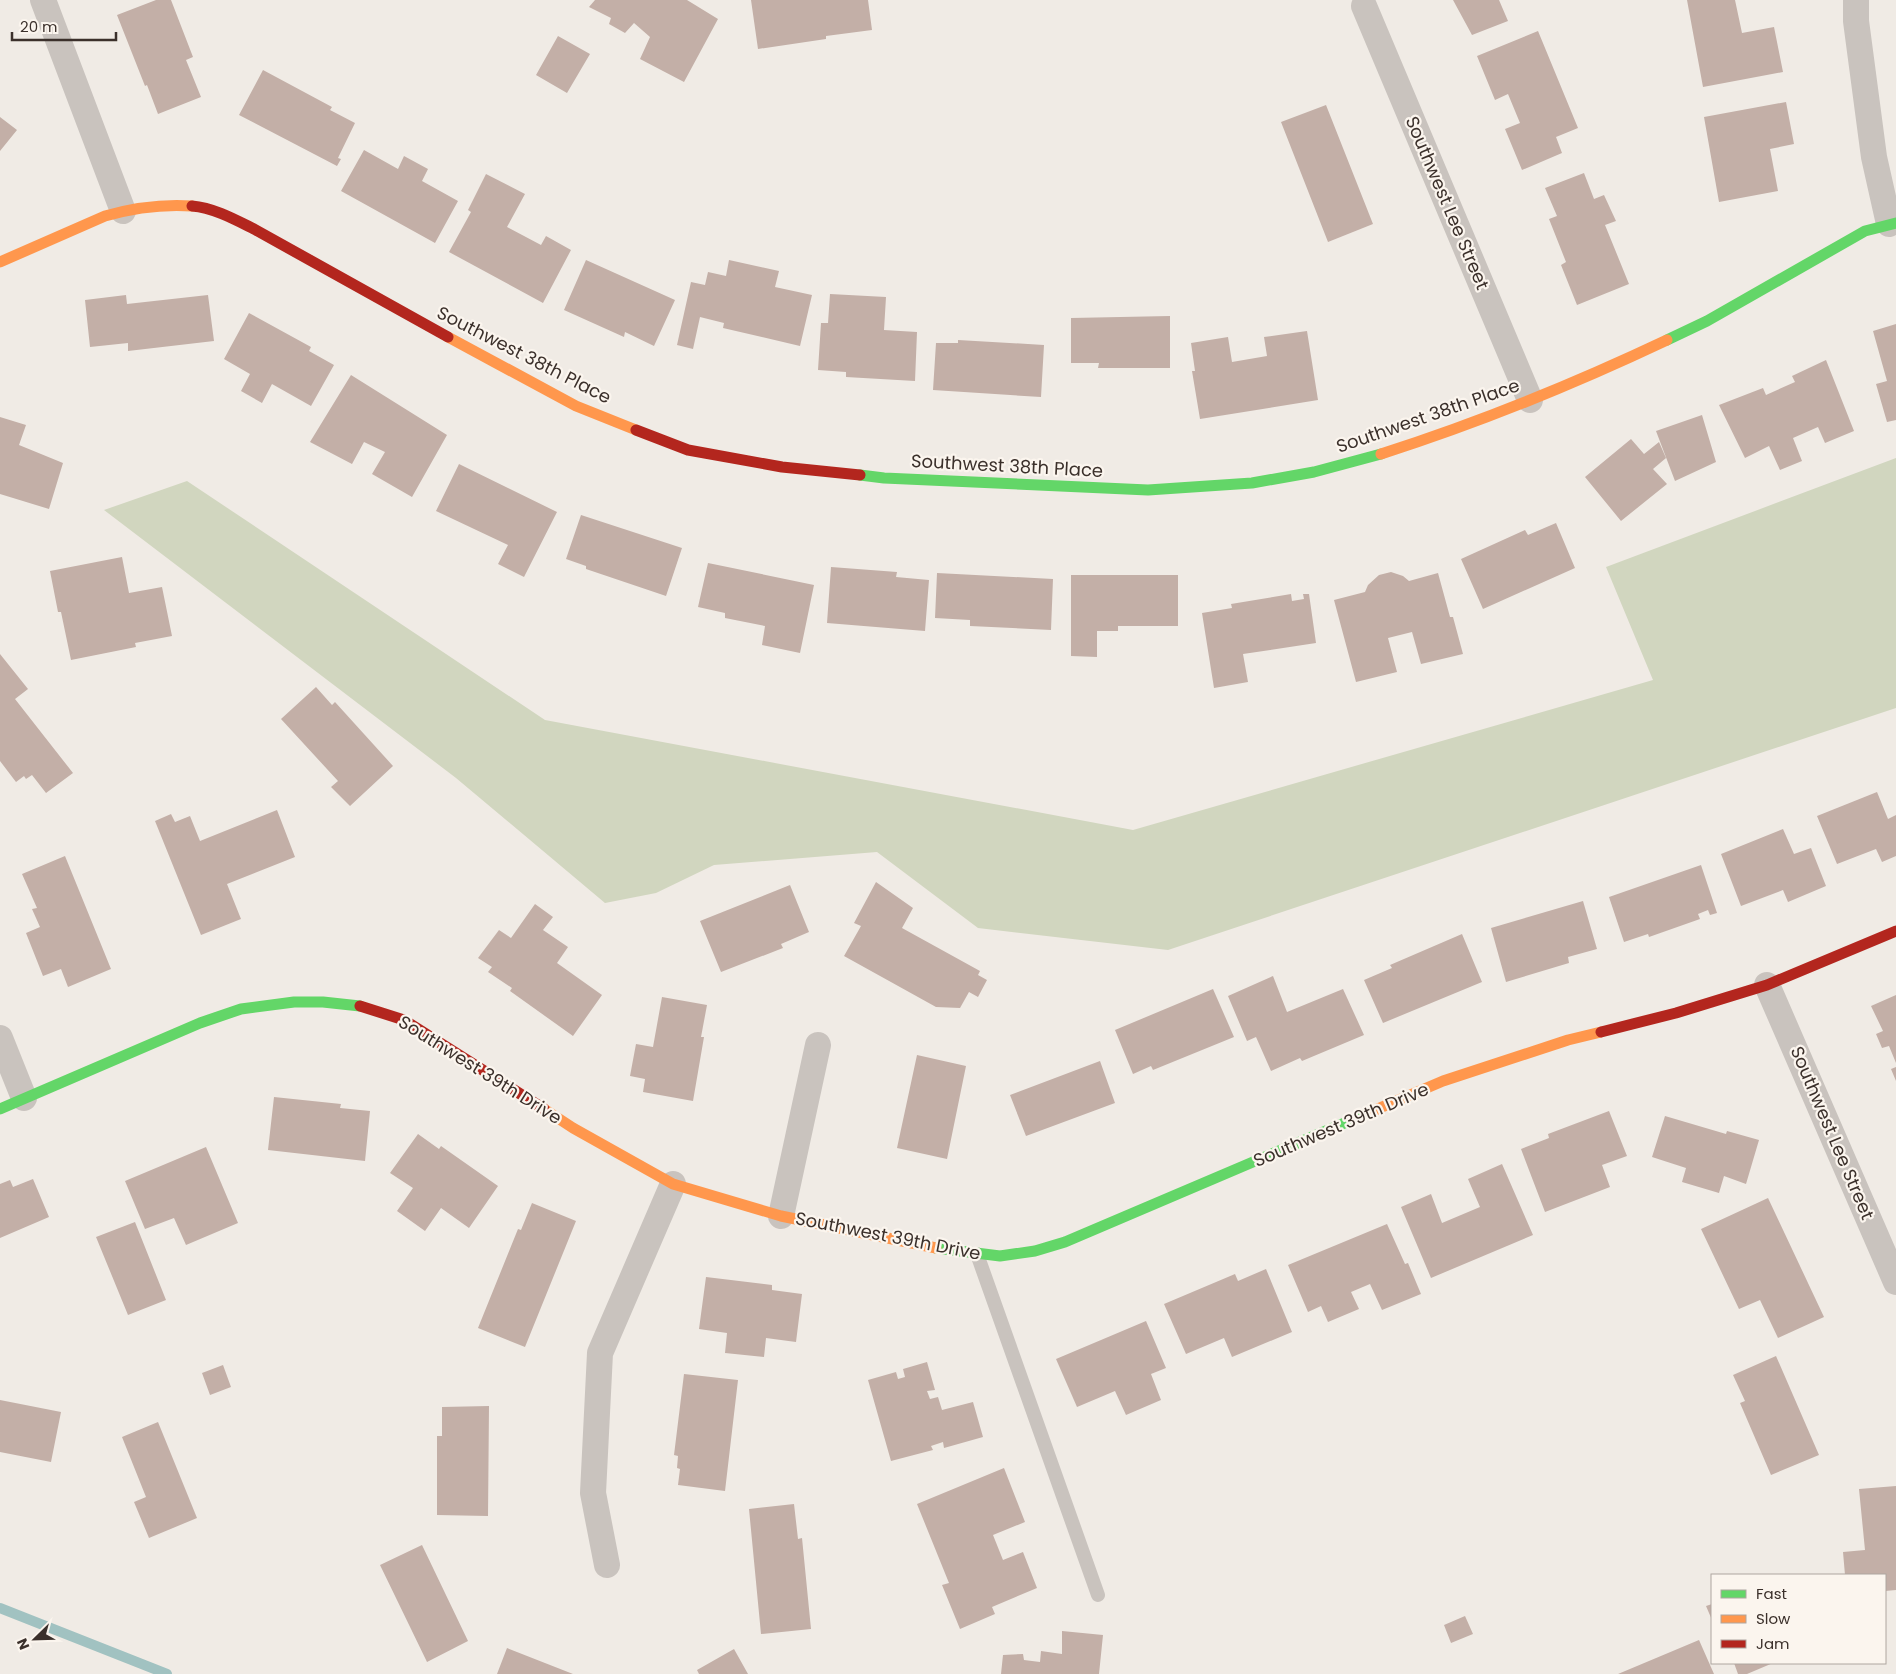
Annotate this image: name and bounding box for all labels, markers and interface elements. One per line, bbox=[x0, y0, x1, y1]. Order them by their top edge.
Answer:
scale bar bbox=[12, 10, 116, 42]
text: 20 m bbox=[20, 16, 58, 37]
street label: Southwest Lee Street bbox=[1400, 112, 1495, 293]
street label: Southwest 38th Place bbox=[433, 300, 616, 409]
street label: Southwest 38th Place bbox=[1333, 372, 1523, 459]
street label: Southwest 38th Place bbox=[910, 448, 1104, 483]
street label: Southwest 39th Drive bbox=[394, 1009, 567, 1130]
street label: Southwest Lee Street bbox=[1785, 1042, 1880, 1223]
street label: Southwest 39th Drive bbox=[1249, 1076, 1432, 1173]
street label: Southwest 39th Drive bbox=[793, 1205, 983, 1266]
legend bbox=[1711, 1574, 1886, 1664]
text: Fast bbox=[1756, 1583, 1787, 1604]
text: Slow bbox=[1756, 1608, 1791, 1629]
north arrow bbox=[10, 1614, 60, 1664]
text: Jam bbox=[1756, 1633, 1790, 1654]
text: N bbox=[12, 1635, 34, 1653]

